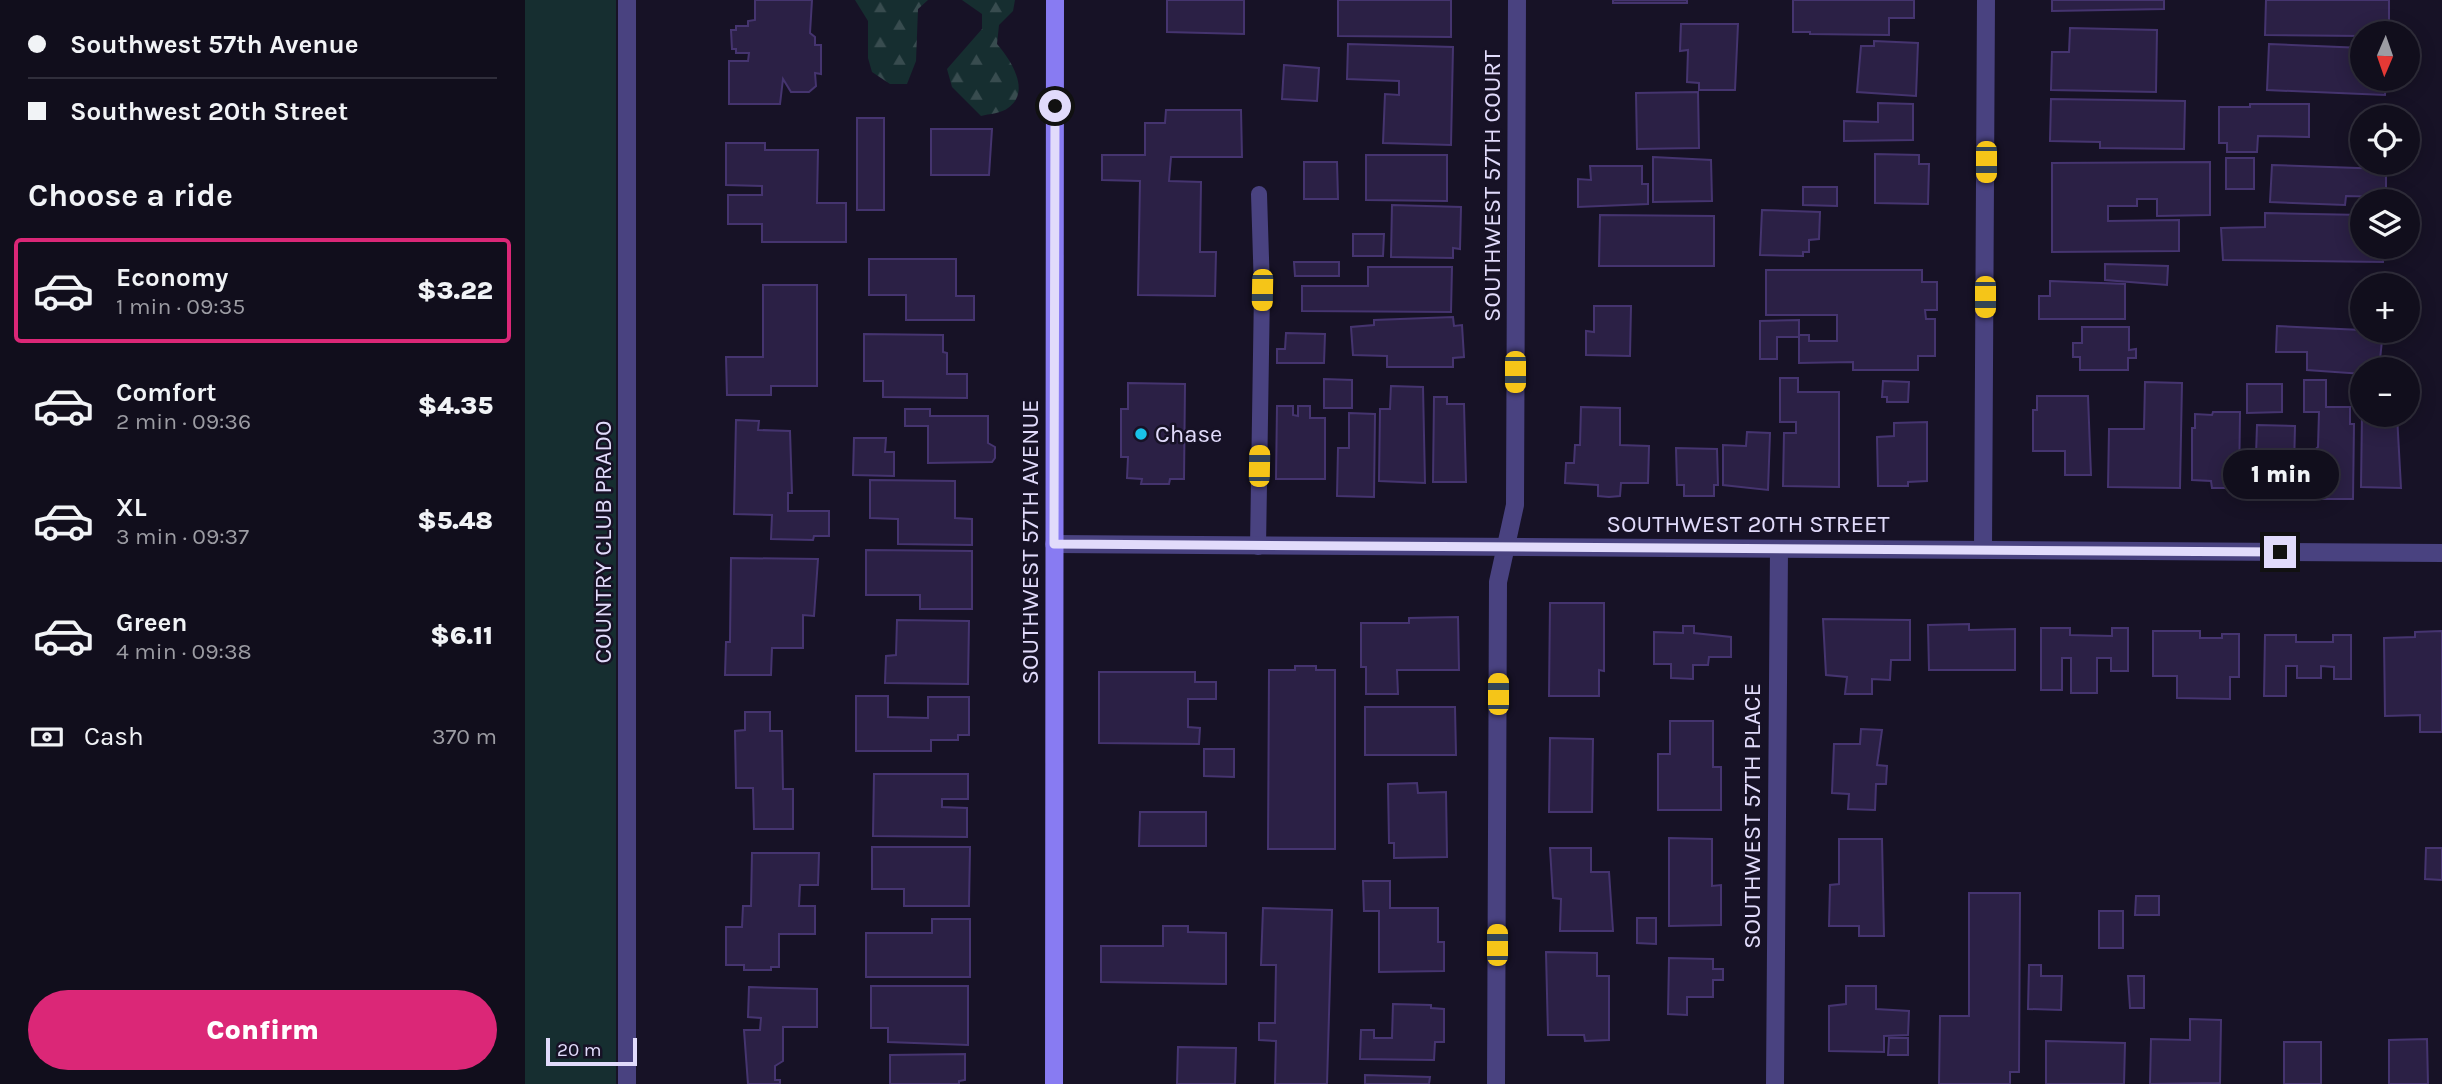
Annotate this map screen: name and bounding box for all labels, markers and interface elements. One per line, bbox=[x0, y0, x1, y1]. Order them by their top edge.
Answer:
north arrow bbox=[2350, 21, 2420, 91]
map controls bbox=[2350, 21, 2420, 427]
text: Southwest 57th Avenue bbox=[70, 29, 358, 60]
street label: SOUTHWEST 57TH COURT bbox=[1478, 50, 1506, 322]
route start bbox=[1039, 90, 1071, 122]
text: Southwest 20th Street bbox=[70, 96, 348, 127]
button: locate bbox=[2350, 105, 2420, 175]
car bbox=[1976, 141, 1997, 183]
text: Choose a ride bbox=[28, 177, 233, 214]
button: layers bbox=[2350, 189, 2420, 259]
icon: car bbox=[32, 259, 95, 322]
text: Economy bbox=[116, 262, 228, 293]
car bbox=[1252, 269, 1273, 311]
button: + bbox=[2350, 273, 2420, 343]
text: $3.22 bbox=[417, 275, 493, 306]
car bbox=[1975, 276, 1996, 318]
text: 1 min · 09:35 bbox=[116, 293, 245, 320]
car bbox=[1505, 351, 1526, 393]
button: − bbox=[2350, 357, 2420, 427]
icon: car bbox=[32, 374, 95, 437]
text: Comfort bbox=[116, 377, 217, 408]
text: $4.35 bbox=[418, 390, 493, 421]
street label: SOUTHWEST 57TH AVENUE bbox=[1016, 399, 1044, 685]
text: 2 min · 09:36 bbox=[116, 408, 251, 435]
street label: COUNTRY CLUB PRADO bbox=[589, 420, 617, 664]
place label: Chase bbox=[1155, 420, 1222, 448]
marker: Chase bbox=[1133, 426, 1149, 442]
car bbox=[1249, 445, 1270, 487]
callout: 1 min bbox=[2222, 450, 2338, 500]
text: 1 min bbox=[2251, 461, 2311, 488]
icon: car bbox=[32, 489, 95, 552]
text: XL bbox=[116, 492, 147, 523]
text: $5.48 bbox=[417, 505, 493, 536]
street label: SOUTHWEST 20TH STREET bbox=[1606, 510, 1890, 538]
text: 3 min · 09:37 bbox=[116, 523, 249, 550]
route end bbox=[2264, 536, 2296, 568]
icon: car bbox=[32, 604, 95, 667]
text: Green bbox=[116, 607, 188, 638]
text: $6.11 bbox=[430, 620, 493, 651]
text: 4 min · 09:38 bbox=[116, 638, 252, 665]
car bbox=[1488, 673, 1509, 715]
street label: SOUTHWEST 57TH PLACE bbox=[1738, 683, 1766, 949]
icon: cash bbox=[28, 718, 66, 756]
text: Cash bbox=[84, 721, 144, 752]
text: 370 m bbox=[432, 723, 497, 750]
car bbox=[1487, 924, 1508, 966]
button: Confirm bbox=[28, 990, 497, 1070]
scale bar bbox=[546, 1035, 637, 1067]
text: 20 m bbox=[557, 1039, 602, 1061]

